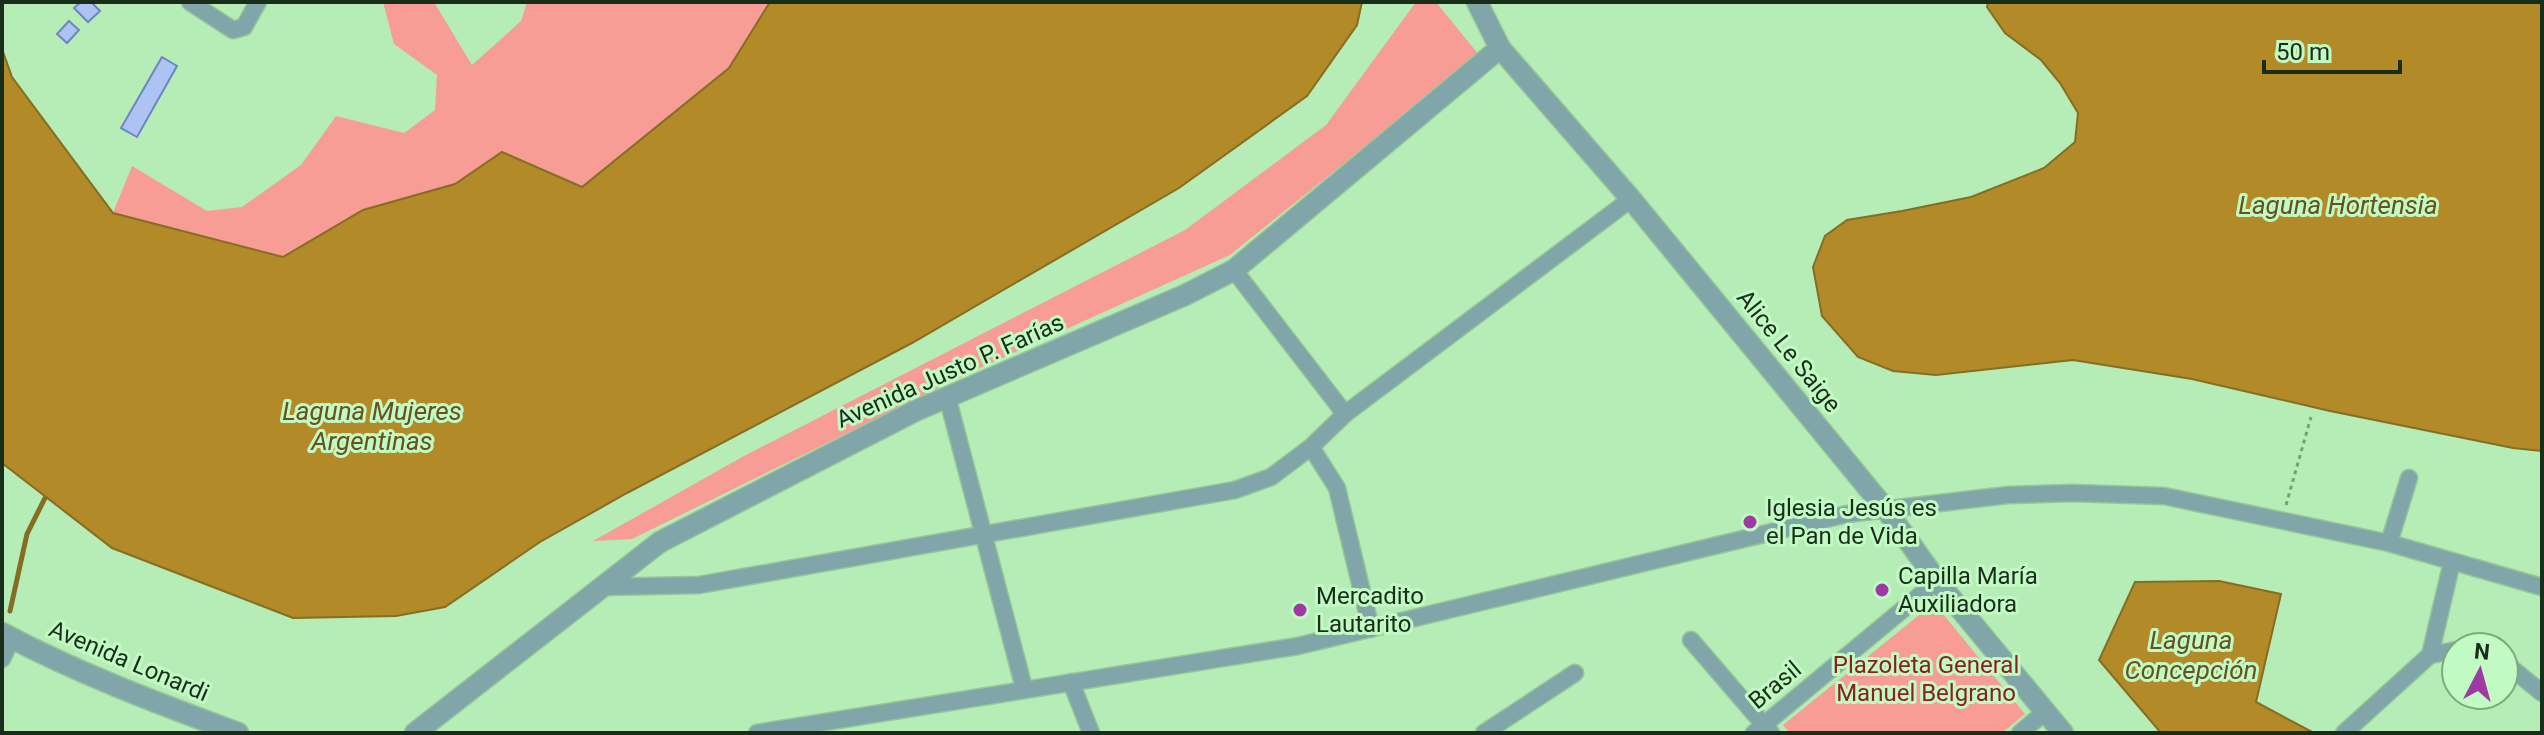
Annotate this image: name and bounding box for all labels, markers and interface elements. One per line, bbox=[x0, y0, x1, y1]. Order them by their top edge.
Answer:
scale bar bbox=[2264, 24, 2400, 74]
text: 50 m bbox=[2276, 38, 2330, 66]
water label: Laguna Hortensia bbox=[2238, 190, 2438, 220]
street label: Alice Le Saige bbox=[1731, 284, 1847, 418]
street label: Avenida Justo P. Farías bbox=[832, 308, 1068, 434]
water label: Laguna Mujeres Argentinas bbox=[282, 396, 462, 456]
place label: Iglesia Jesús es el Pan de Vida bbox=[1766, 494, 1937, 550]
marker: Iglesia Jesús es el Pan de Vida bbox=[1741, 513, 1759, 531]
place label: Capilla María Auxiliadora bbox=[1898, 562, 2038, 618]
marker: Capilla María Auxiliadora bbox=[1873, 581, 1891, 599]
place label: Mercadito Lautarito bbox=[1316, 582, 1424, 638]
marker: Mercadito Lautarito bbox=[1291, 601, 1309, 619]
street label: Avenida Lonardi bbox=[45, 615, 213, 707]
water label: Laguna Concepción bbox=[2124, 625, 2258, 685]
north arrow bbox=[2440, 631, 2520, 711]
text: N bbox=[2473, 638, 2491, 665]
park label: Plazoleta General Manuel Belgrano bbox=[1833, 651, 2019, 707]
street label: Brasil bbox=[1743, 655, 1807, 715]

